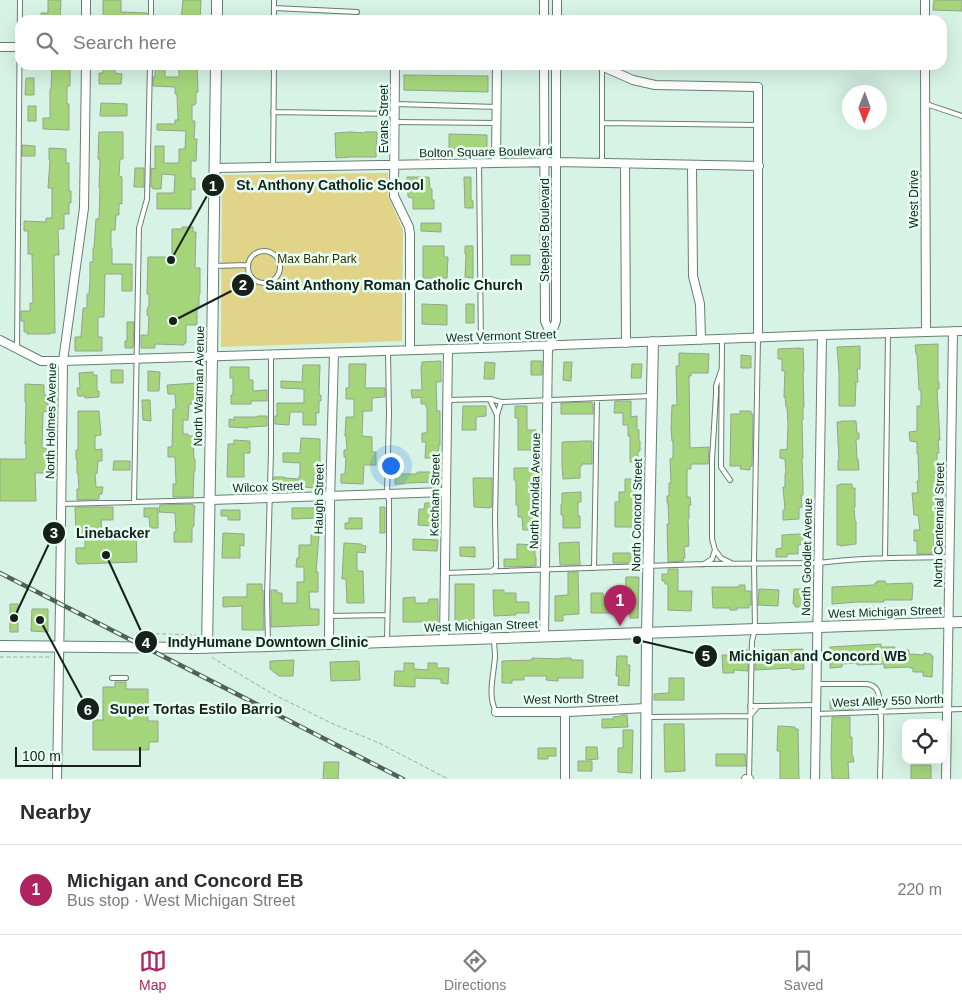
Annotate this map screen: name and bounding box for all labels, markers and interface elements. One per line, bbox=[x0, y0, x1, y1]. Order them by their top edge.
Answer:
search box bbox=[15, 15, 947, 70]
icon: search bbox=[33, 29, 61, 57]
text: Search here bbox=[73, 32, 177, 53]
street label: Evans Street bbox=[377, 84, 391, 153]
north arrow bbox=[842, 85, 887, 130]
street label: Bolton Square Boulevard bbox=[419, 144, 553, 160]
street label: West Drive bbox=[907, 169, 921, 228]
callout: St. Anthony Catholic School bbox=[201, 171, 434, 200]
text: 1 bbox=[209, 177, 217, 194]
text: St. Anthony Catholic School bbox=[236, 177, 424, 193]
street label: Steeples Boulevard bbox=[538, 178, 552, 282]
park label: Max Bahr Park bbox=[277, 252, 358, 266]
callout: Saint Anthony Roman Catholic Church bbox=[230, 271, 533, 300]
text: 2 bbox=[239, 276, 247, 293]
text: Saint Anthony Roman Catholic Church bbox=[265, 277, 523, 293]
street label: North Warman Avenue bbox=[191, 325, 207, 446]
street label: West Vermont Street bbox=[446, 327, 557, 345]
street label: North Holmes Avenue bbox=[43, 362, 59, 479]
street label: North Arnolda Avenue bbox=[527, 432, 543, 549]
your location bbox=[378, 453, 404, 479]
street label: Ketcham Street bbox=[427, 453, 443, 536]
street label: North Concord Street bbox=[629, 458, 645, 572]
street label: North Centennial Street bbox=[931, 462, 947, 588]
street label: Haugh Street bbox=[311, 463, 327, 534]
street label: Wilcox Street bbox=[232, 479, 304, 495]
street label: North Goodlet Avenue bbox=[799, 498, 815, 616]
callout: Linebacker bbox=[41, 518, 160, 547]
text: 3 bbox=[50, 524, 58, 541]
text: Linebacker bbox=[76, 525, 151, 541]
pin: 1 bbox=[604, 585, 636, 626]
street label: West Michigan Street bbox=[828, 603, 943, 621]
street label: West Michigan Street bbox=[424, 617, 539, 635]
callout: IndyHumane Downtown Clinic bbox=[133, 628, 379, 657]
text: 4 bbox=[142, 634, 151, 651]
text: IndyHumane Downtown Clinic bbox=[168, 634, 369, 650]
callout: Michigan and Concord WB bbox=[694, 641, 917, 670]
text: 5 bbox=[702, 647, 710, 664]
text: Michigan and Concord WB bbox=[729, 648, 907, 664]
street label: West North Street bbox=[523, 691, 619, 707]
street label: West Alley 550 North bbox=[832, 692, 944, 710]
callout: Super Tortas Estilo Barrio bbox=[75, 695, 293, 724]
text: 6 bbox=[84, 701, 92, 718]
text: Super Tortas Estilo Barrio bbox=[110, 701, 282, 717]
map controls bbox=[902, 719, 947, 764]
button: locate bbox=[902, 719, 947, 764]
scale bar bbox=[15, 744, 141, 767]
text: 100 m bbox=[22, 748, 61, 764]
text: Nearby bbox=[20, 800, 91, 823]
text: Michigan and Concord EB bbox=[67, 870, 303, 891]
text: 1 bbox=[32, 881, 40, 898]
text: 220 m bbox=[898, 881, 942, 898]
text: Bus stop · West Michigan Street bbox=[67, 892, 295, 909]
tab: Map bbox=[139, 947, 167, 993]
tab: Directions bbox=[444, 947, 506, 993]
tab: Saved bbox=[784, 947, 823, 993]

